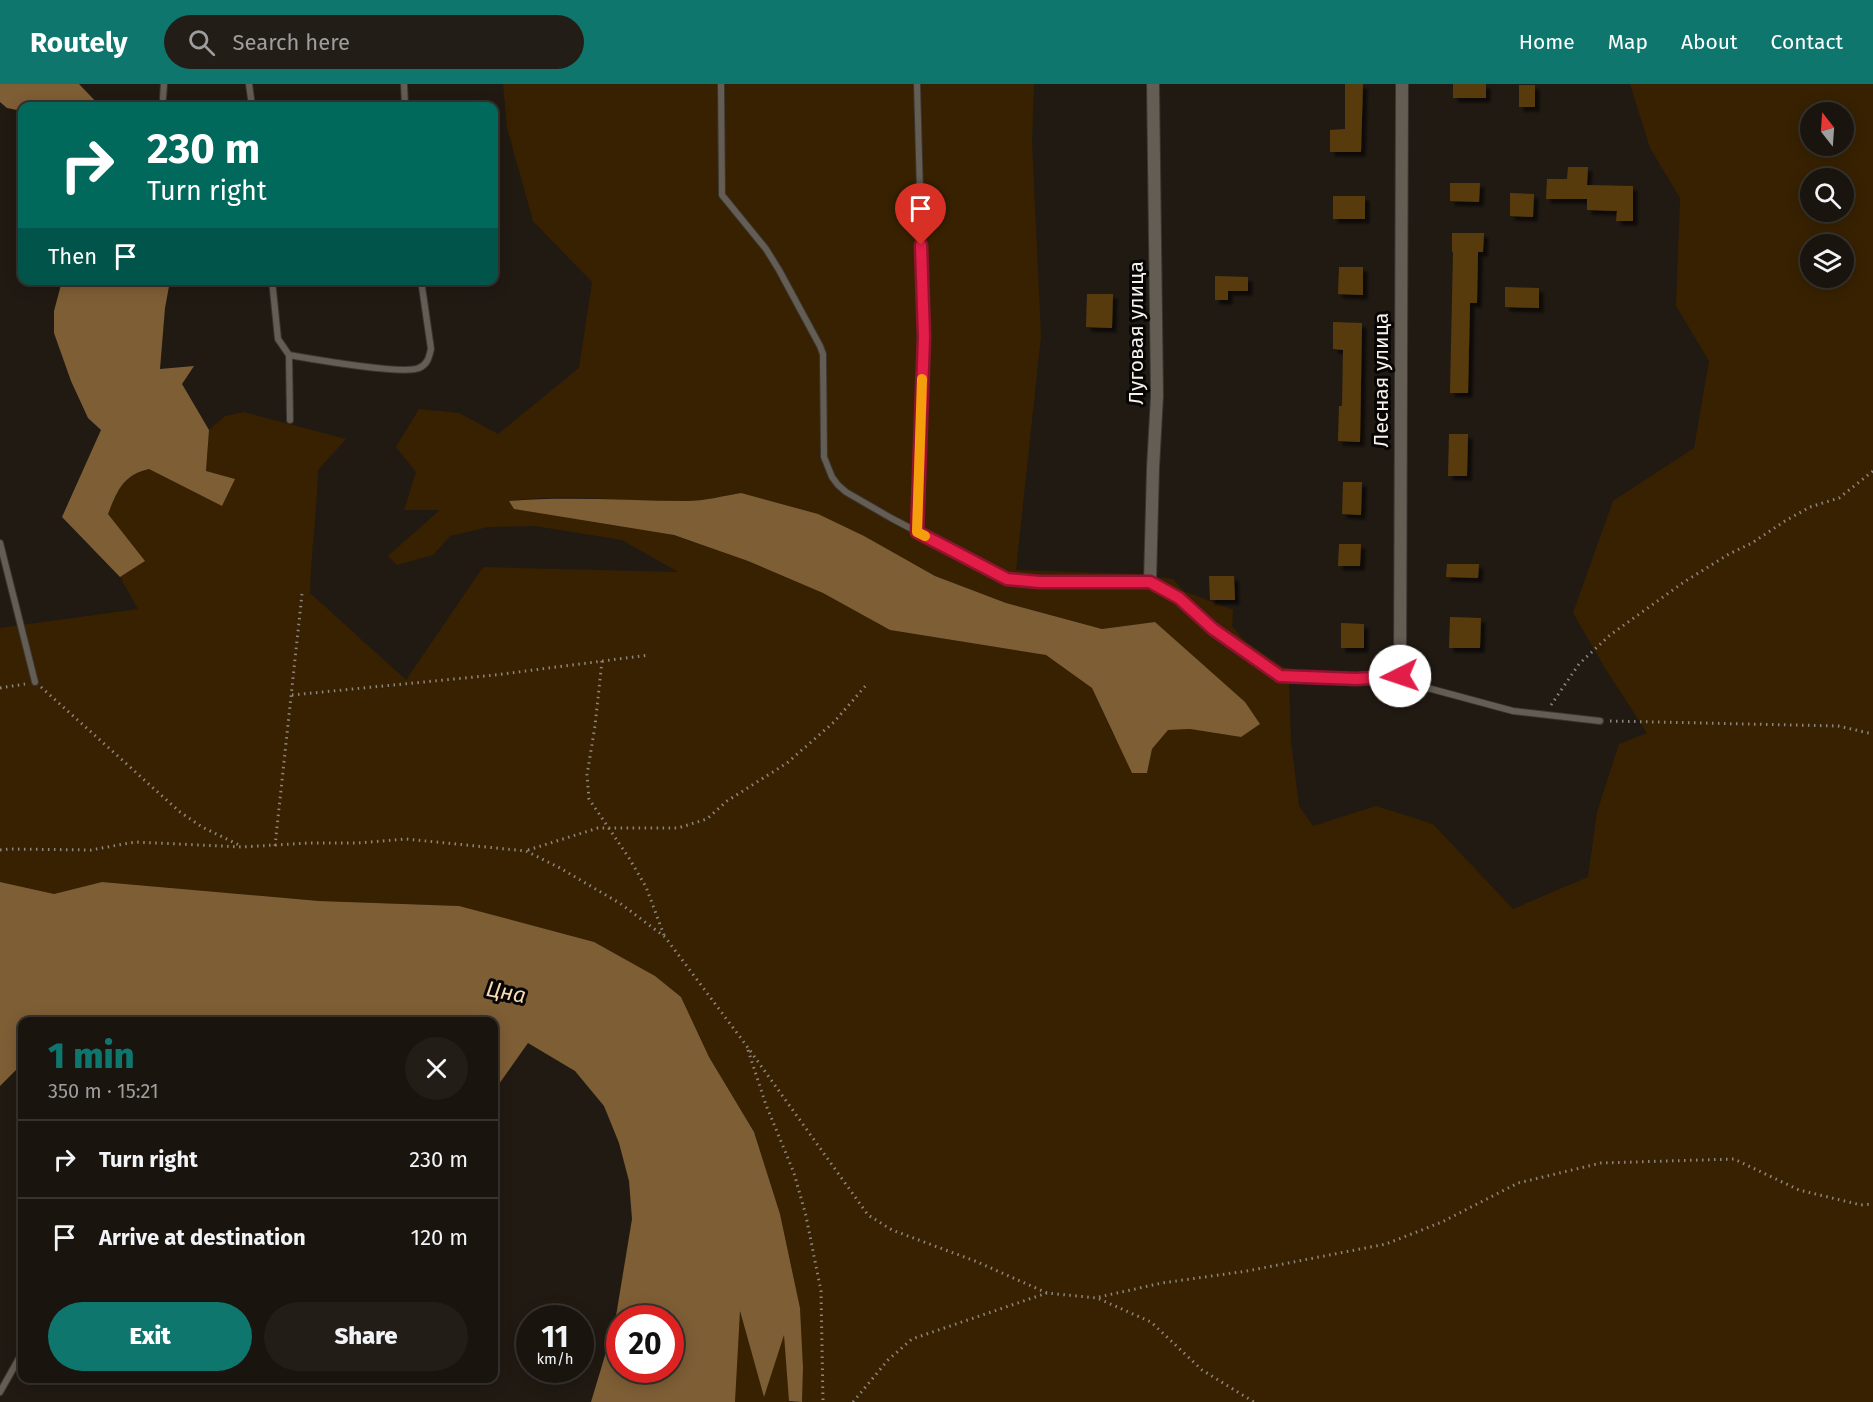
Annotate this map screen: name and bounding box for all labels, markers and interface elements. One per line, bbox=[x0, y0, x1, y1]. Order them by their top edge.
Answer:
search box bbox=[164, 15, 584, 69]
text: Routely bbox=[30, 26, 128, 59]
icon: search bbox=[185, 26, 218, 59]
text: Search here bbox=[233, 29, 350, 56]
text: Home bbox=[1519, 29, 1575, 55]
text: Map bbox=[1608, 29, 1648, 55]
text: About bbox=[1681, 29, 1738, 55]
text: Contact bbox=[1771, 29, 1843, 55]
north arrow bbox=[1800, 102, 1854, 156]
map controls bbox=[1800, 102, 1854, 288]
text: 230 m bbox=[147, 124, 260, 174]
icon: right bbox=[48, 126, 126, 204]
button: search bbox=[1800, 168, 1854, 222]
text: Turn right bbox=[147, 175, 267, 207]
pin bbox=[895, 183, 946, 245]
icon: arrive bbox=[904, 192, 937, 225]
button: layers bbox=[1800, 234, 1854, 288]
icon: arrive bbox=[109, 240, 142, 273]
text: Then bbox=[48, 243, 97, 270]
street label: Луговая улица bbox=[1123, 261, 1149, 405]
street label: Лесная улица bbox=[1368, 313, 1394, 447]
position arrow bbox=[1368, 644, 1432, 708]
water label: Цна bbox=[484, 975, 528, 1009]
text: 1 min bbox=[48, 1034, 134, 1078]
button: close bbox=[405, 1037, 468, 1100]
text: 350 m · 15:21 bbox=[48, 1079, 159, 1103]
icon: right bbox=[48, 1143, 81, 1176]
text: Turn right bbox=[99, 1146, 198, 1173]
text: 230 m bbox=[409, 1146, 468, 1173]
icon: arrive bbox=[48, 1221, 81, 1254]
text: Arrive at destination bbox=[99, 1224, 306, 1251]
text: 120 m bbox=[411, 1224, 468, 1251]
button: Exit bbox=[48, 1302, 252, 1371]
button: Share bbox=[264, 1302, 468, 1371]
speed limit sign: 20 bbox=[606, 1305, 684, 1383]
text: 11 bbox=[541, 1319, 569, 1355]
text: km/h bbox=[536, 1350, 574, 1368]

